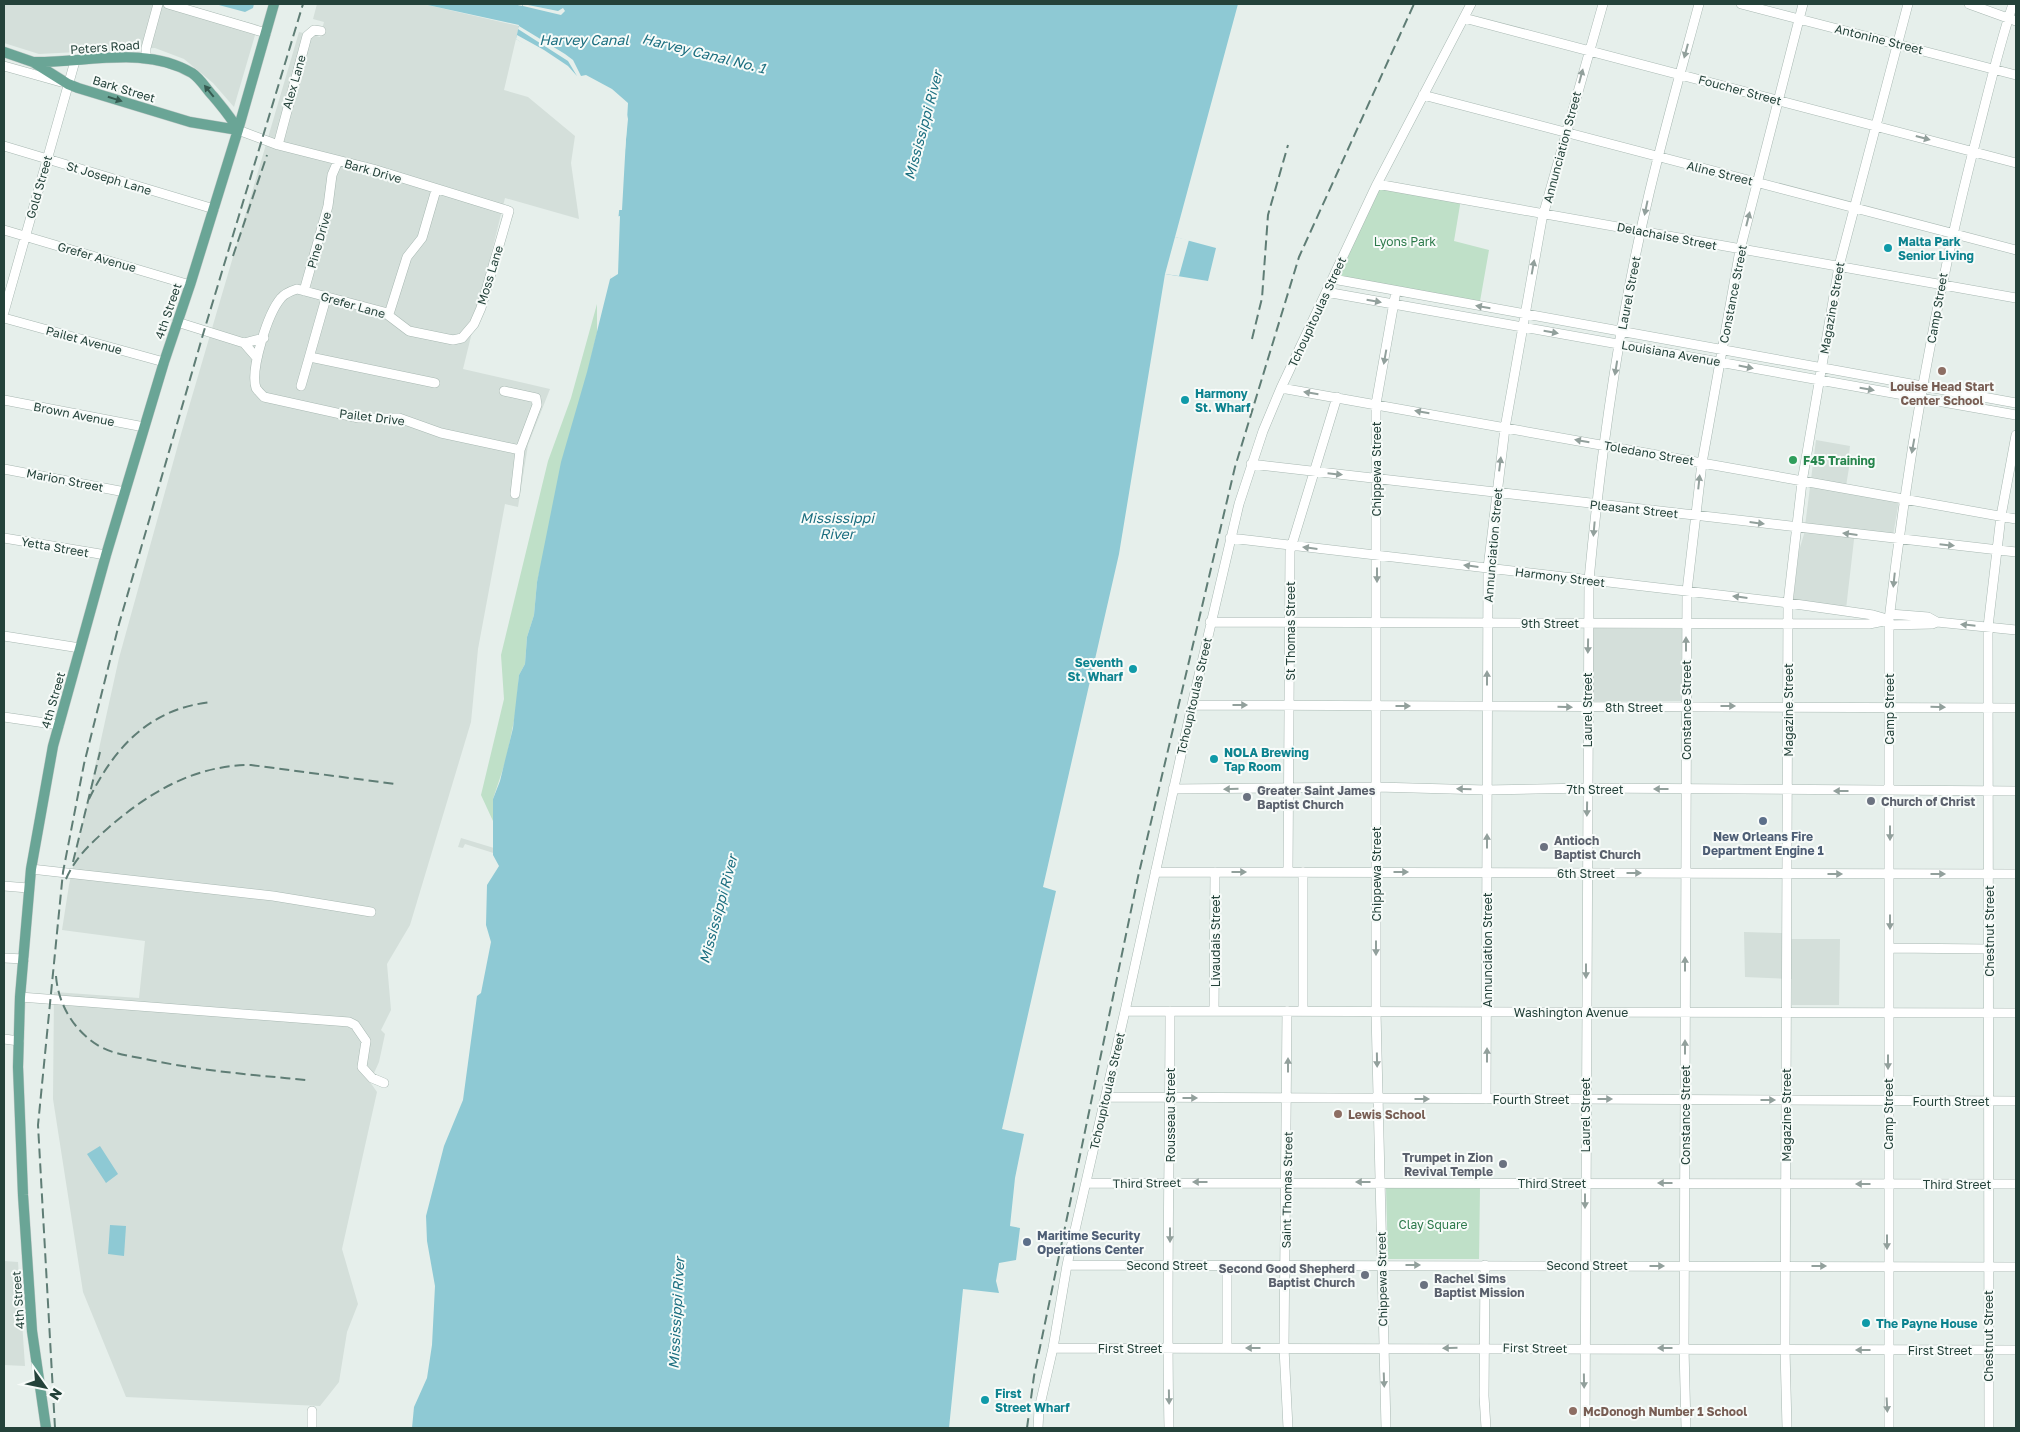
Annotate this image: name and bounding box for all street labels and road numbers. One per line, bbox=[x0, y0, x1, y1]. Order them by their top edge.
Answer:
street label: Antonine Street bbox=[1833, 21, 1925, 57]
street label: Peters Road bbox=[70, 37, 140, 57]
street label: Alex Lane bbox=[279, 53, 309, 111]
street label: Bark Street bbox=[91, 72, 157, 106]
street label: Foucher Street bbox=[1697, 72, 1783, 108]
street label: Annunciation Street bbox=[1540, 89, 1584, 204]
street label: Gold Street bbox=[23, 153, 55, 220]
street label: Bark Drive bbox=[343, 156, 403, 186]
street label: St Joseph Lane bbox=[65, 158, 153, 198]
street label: Aline Street bbox=[1685, 158, 1755, 189]
street label: Pine Drive bbox=[304, 210, 334, 270]
street label: Delachaise Street bbox=[1616, 219, 1719, 253]
street label: Grefer Avenue bbox=[56, 239, 138, 275]
street label: Moss Lane bbox=[474, 243, 506, 307]
street label: Constance Street bbox=[1716, 243, 1750, 345]
street label: Tchoupitoulas Street bbox=[1285, 254, 1349, 370]
street label: Laurel Street bbox=[1614, 255, 1644, 331]
street label: Magazine Street bbox=[1816, 260, 1848, 355]
street label: Camp Street bbox=[1923, 271, 1951, 344]
street label: 4th Street bbox=[151, 281, 185, 341]
street label: Grefer Lane bbox=[319, 289, 387, 321]
street label: Pailet Avenue bbox=[44, 323, 124, 357]
street label: Louisiana Avenue bbox=[1620, 337, 1722, 369]
street label: Brown Avenue bbox=[32, 399, 116, 429]
street label: Pailet Drive bbox=[338, 406, 406, 428]
street label: Chippewa Street bbox=[1369, 421, 1384, 517]
street label: Toledano Street bbox=[1603, 438, 1696, 468]
street label: Marion Street bbox=[25, 465, 105, 495]
street label: Annunciation Street bbox=[1481, 487, 1505, 603]
street label: Pleasant Street bbox=[1589, 497, 1679, 521]
street label: Yetta Street bbox=[20, 534, 90, 560]
street label: Harmony Street bbox=[1514, 564, 1606, 590]
street label: St Thomas Street bbox=[1283, 581, 1298, 681]
street label: 9th Street bbox=[1521, 616, 1579, 631]
street label: Tchoupitoulas Street bbox=[1173, 636, 1215, 756]
street label: Constance Street bbox=[1679, 660, 1694, 760]
street label: Magazine Street bbox=[1781, 663, 1796, 757]
street label: 4th Street bbox=[38, 670, 68, 730]
street label: Laurel Street bbox=[1580, 672, 1595, 747]
street label: Camp Street bbox=[1882, 673, 1897, 745]
street label: 8th Street bbox=[1605, 700, 1663, 715]
street label: 7th Street bbox=[1566, 782, 1624, 797]
street label: Chippewa Street bbox=[1369, 826, 1384, 922]
street label: 6th Street bbox=[1557, 866, 1615, 881]
street label: Chestnut Street bbox=[1982, 885, 1997, 977]
street label: Annunciation Street bbox=[1480, 892, 1495, 1007]
street label: Livaudais Street bbox=[1208, 894, 1223, 987]
street label: Washington Avenue bbox=[1514, 1005, 1628, 1020]
street label: Tchoupitoulas Street bbox=[1086, 1031, 1128, 1151]
street label: Constance Street bbox=[1678, 1065, 1693, 1165]
street label: Rousseau Street bbox=[1163, 1067, 1178, 1162]
street label: Magazine Street bbox=[1779, 1068, 1794, 1162]
street label: Laurel Street bbox=[1578, 1077, 1593, 1152]
street label: Camp Street bbox=[1881, 1078, 1896, 1150]
street label: Fourth Street bbox=[1492, 1092, 1570, 1107]
street label: Fourth Street bbox=[1912, 1094, 1990, 1109]
street label: Saint Thomas Street bbox=[1278, 1131, 1296, 1249]
street label: Third Street bbox=[1113, 1175, 1182, 1191]
street label: Third Street bbox=[1518, 1176, 1586, 1191]
street label: Third Street bbox=[1923, 1177, 1991, 1192]
street label: Chippewa Street bbox=[1374, 1231, 1390, 1327]
street label: Second Street bbox=[1126, 1258, 1208, 1273]
street label: Second Street bbox=[1546, 1258, 1628, 1273]
street label: 4th Street bbox=[8, 1270, 28, 1329]
street label: Chestnut Street bbox=[1981, 1290, 1996, 1382]
street label: First Street bbox=[1503, 1340, 1568, 1356]
street label: First Street bbox=[1098, 1341, 1163, 1356]
street label: First Street bbox=[1908, 1343, 1973, 1358]

